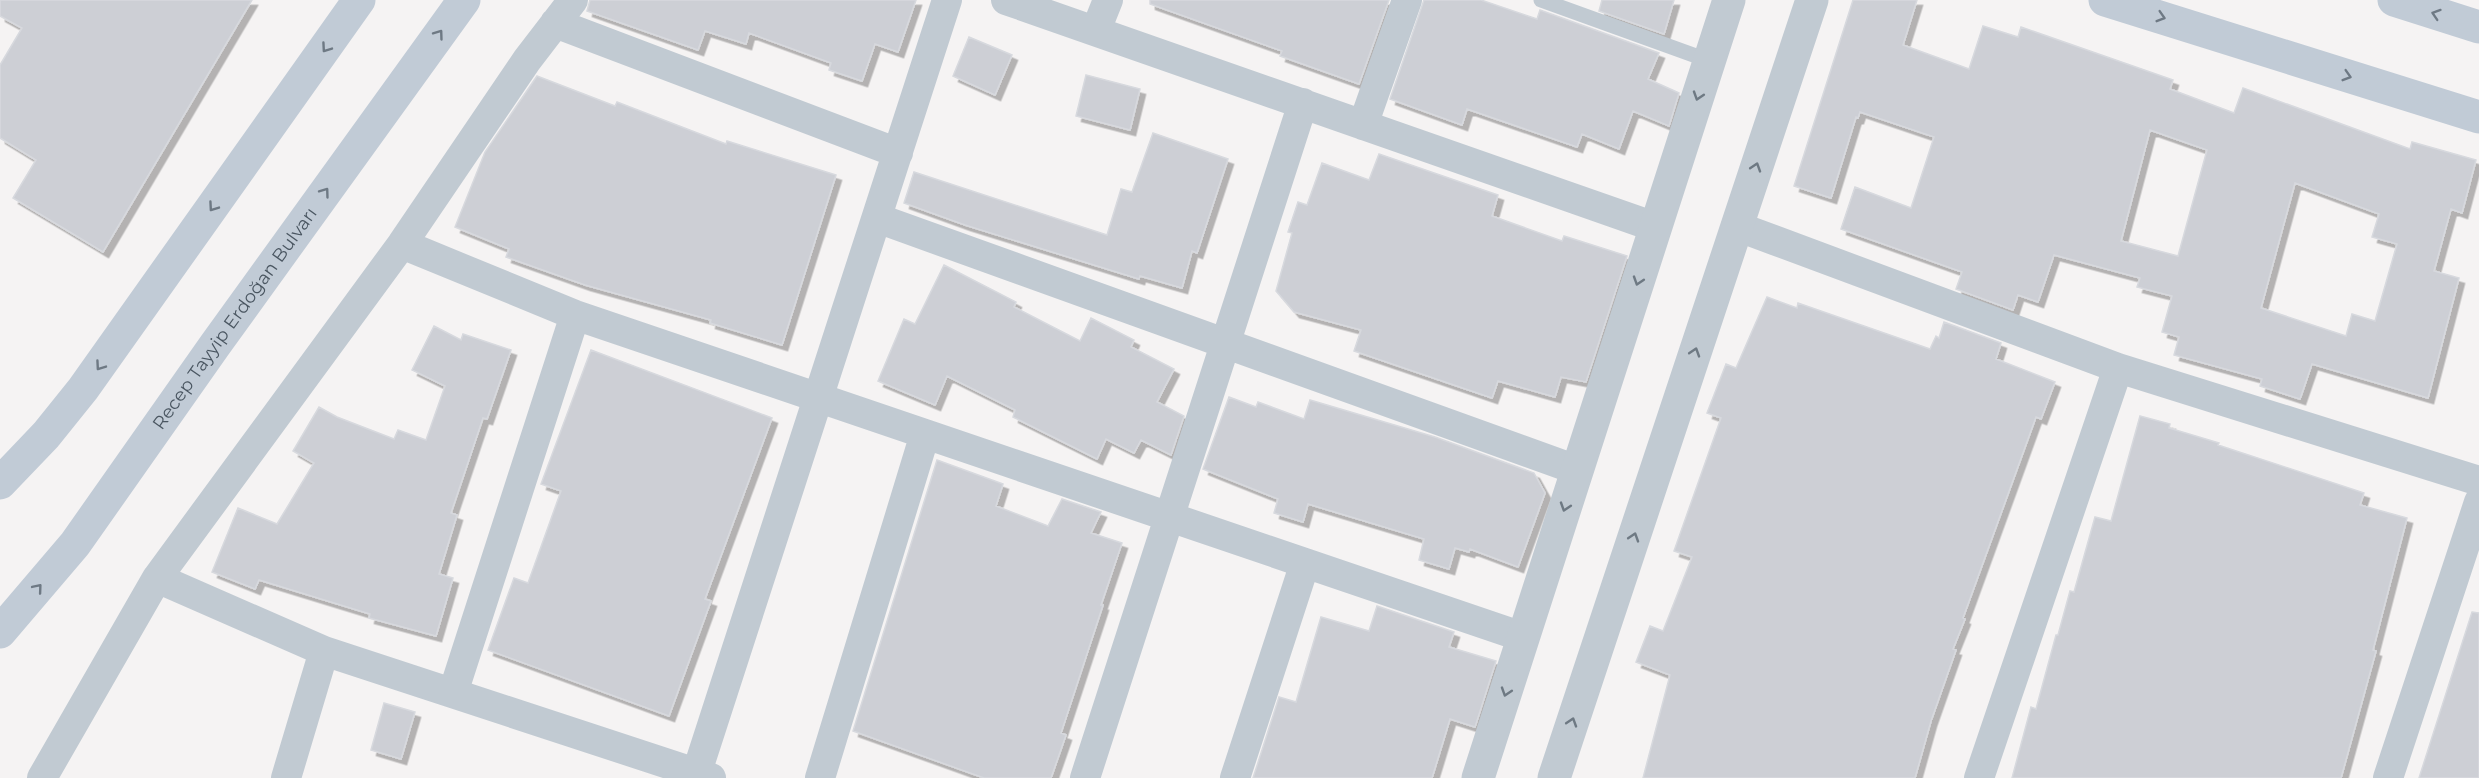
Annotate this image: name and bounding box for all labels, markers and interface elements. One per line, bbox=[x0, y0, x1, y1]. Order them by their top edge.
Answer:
one-way arrow bbox=[2431, 8, 2442, 21]
one-way arrow bbox=[2155, 10, 2166, 23]
one-way arrow bbox=[432, 30, 443, 41]
one-way arrow bbox=[322, 41, 333, 52]
one-way arrow bbox=[2341, 68, 2352, 81]
one-way arrow bbox=[1693, 90, 1705, 101]
one-way arrow bbox=[1749, 162, 1761, 173]
one-way arrow bbox=[318, 188, 329, 199]
one-way arrow bbox=[209, 200, 220, 211]
street label: Recep Tayyip Erdoğan Bulvarı bbox=[148, 203, 322, 434]
one-way arrow bbox=[1632, 275, 1645, 286]
one-way arrow bbox=[1688, 347, 1700, 358]
one-way arrow bbox=[96, 359, 107, 370]
one-way arrow bbox=[1560, 501, 1572, 512]
one-way arrow bbox=[1626, 532, 1639, 543]
one-way arrow bbox=[31, 584, 42, 595]
one-way arrow bbox=[1500, 686, 1513, 697]
one-way arrow bbox=[1565, 717, 1578, 728]

